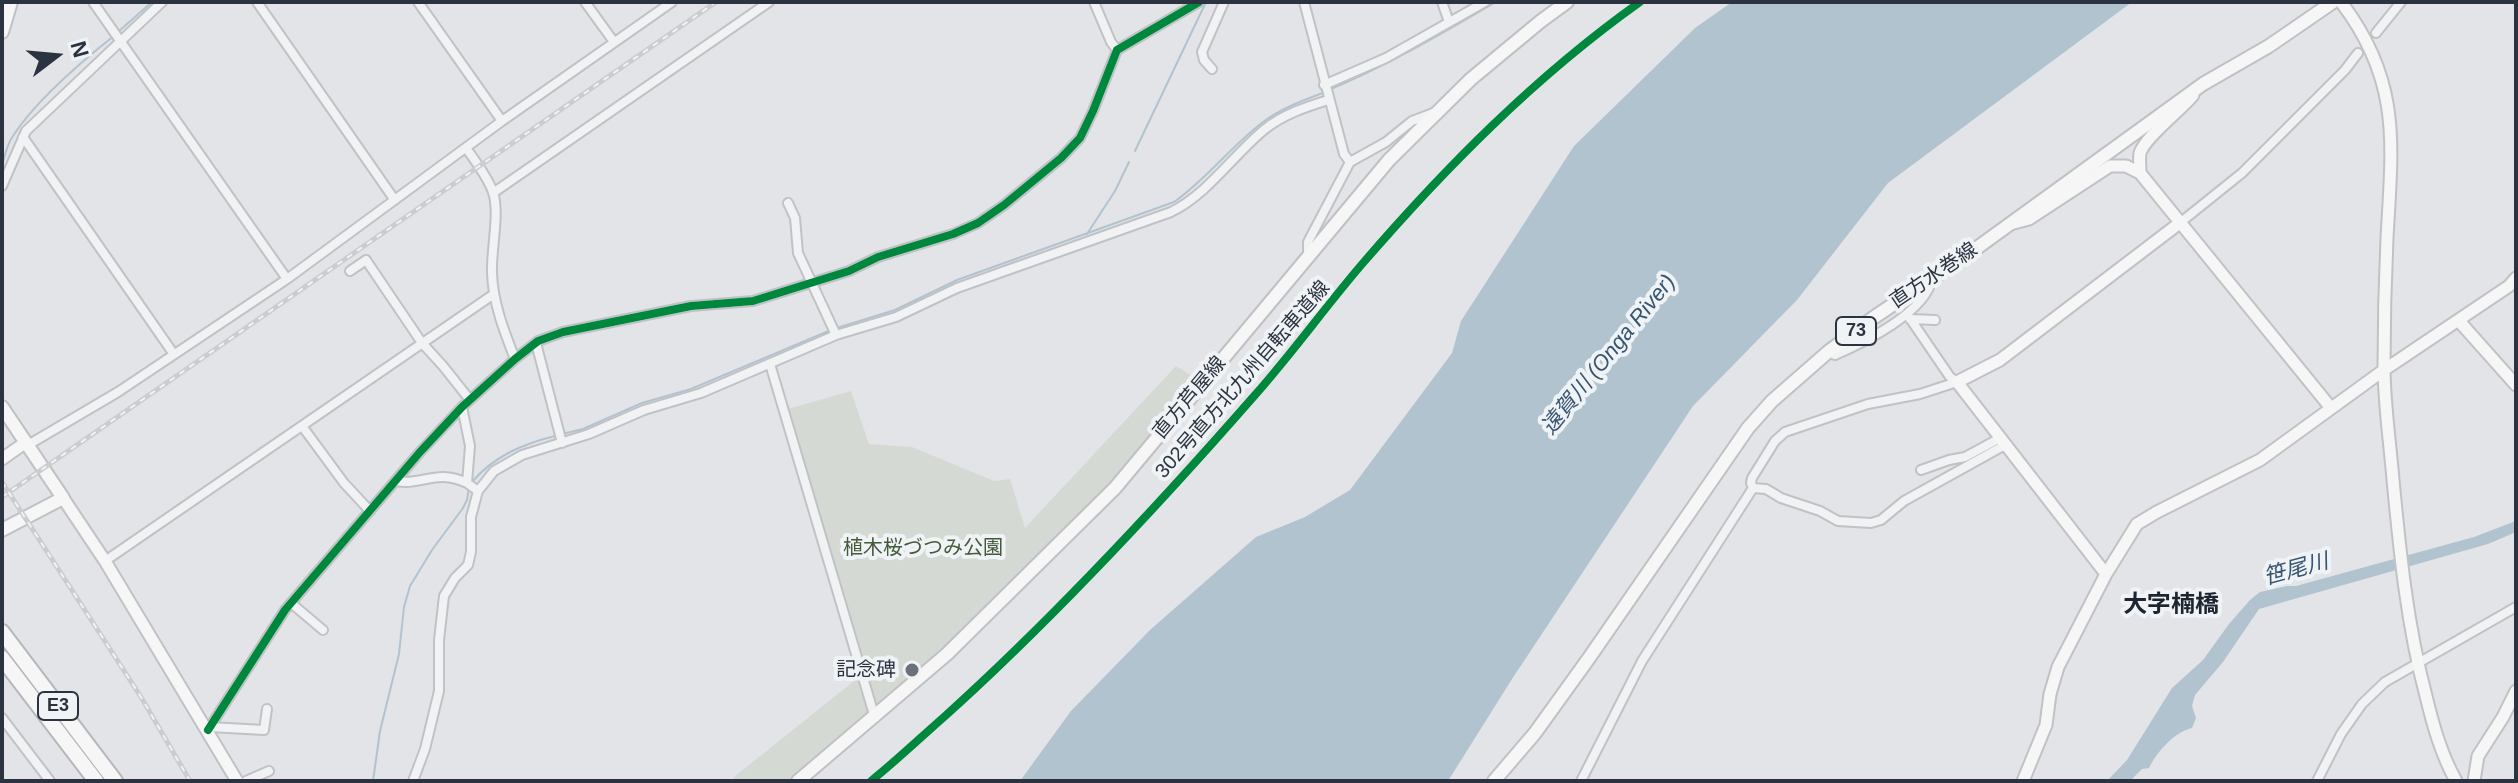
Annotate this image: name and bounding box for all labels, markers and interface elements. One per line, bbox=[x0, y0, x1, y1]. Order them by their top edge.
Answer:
north arrow bbox=[16, 16, 96, 96]
text: N bbox=[65, 38, 94, 60]
street label: 直方水巻線 bbox=[1886, 238, 1982, 314]
water label: 遠賀川 (Onga River) bbox=[1536, 270, 1682, 440]
street label: 302号直方北九州自転車道線 bbox=[1151, 277, 1335, 483]
road number: 73 bbox=[1836, 317, 1876, 345]
street label: 直方芦屋線 bbox=[1149, 352, 1231, 444]
park label: 植木桜づつみ公園 bbox=[843, 536, 1003, 560]
water label: 笹尾川 bbox=[2261, 549, 2331, 591]
district label: 大字楠橋 bbox=[2123, 591, 2219, 619]
place label: 記念碑 bbox=[836, 658, 896, 682]
marker: 記念碑 bbox=[903, 661, 921, 679]
road number: E3 bbox=[38, 692, 78, 720]

